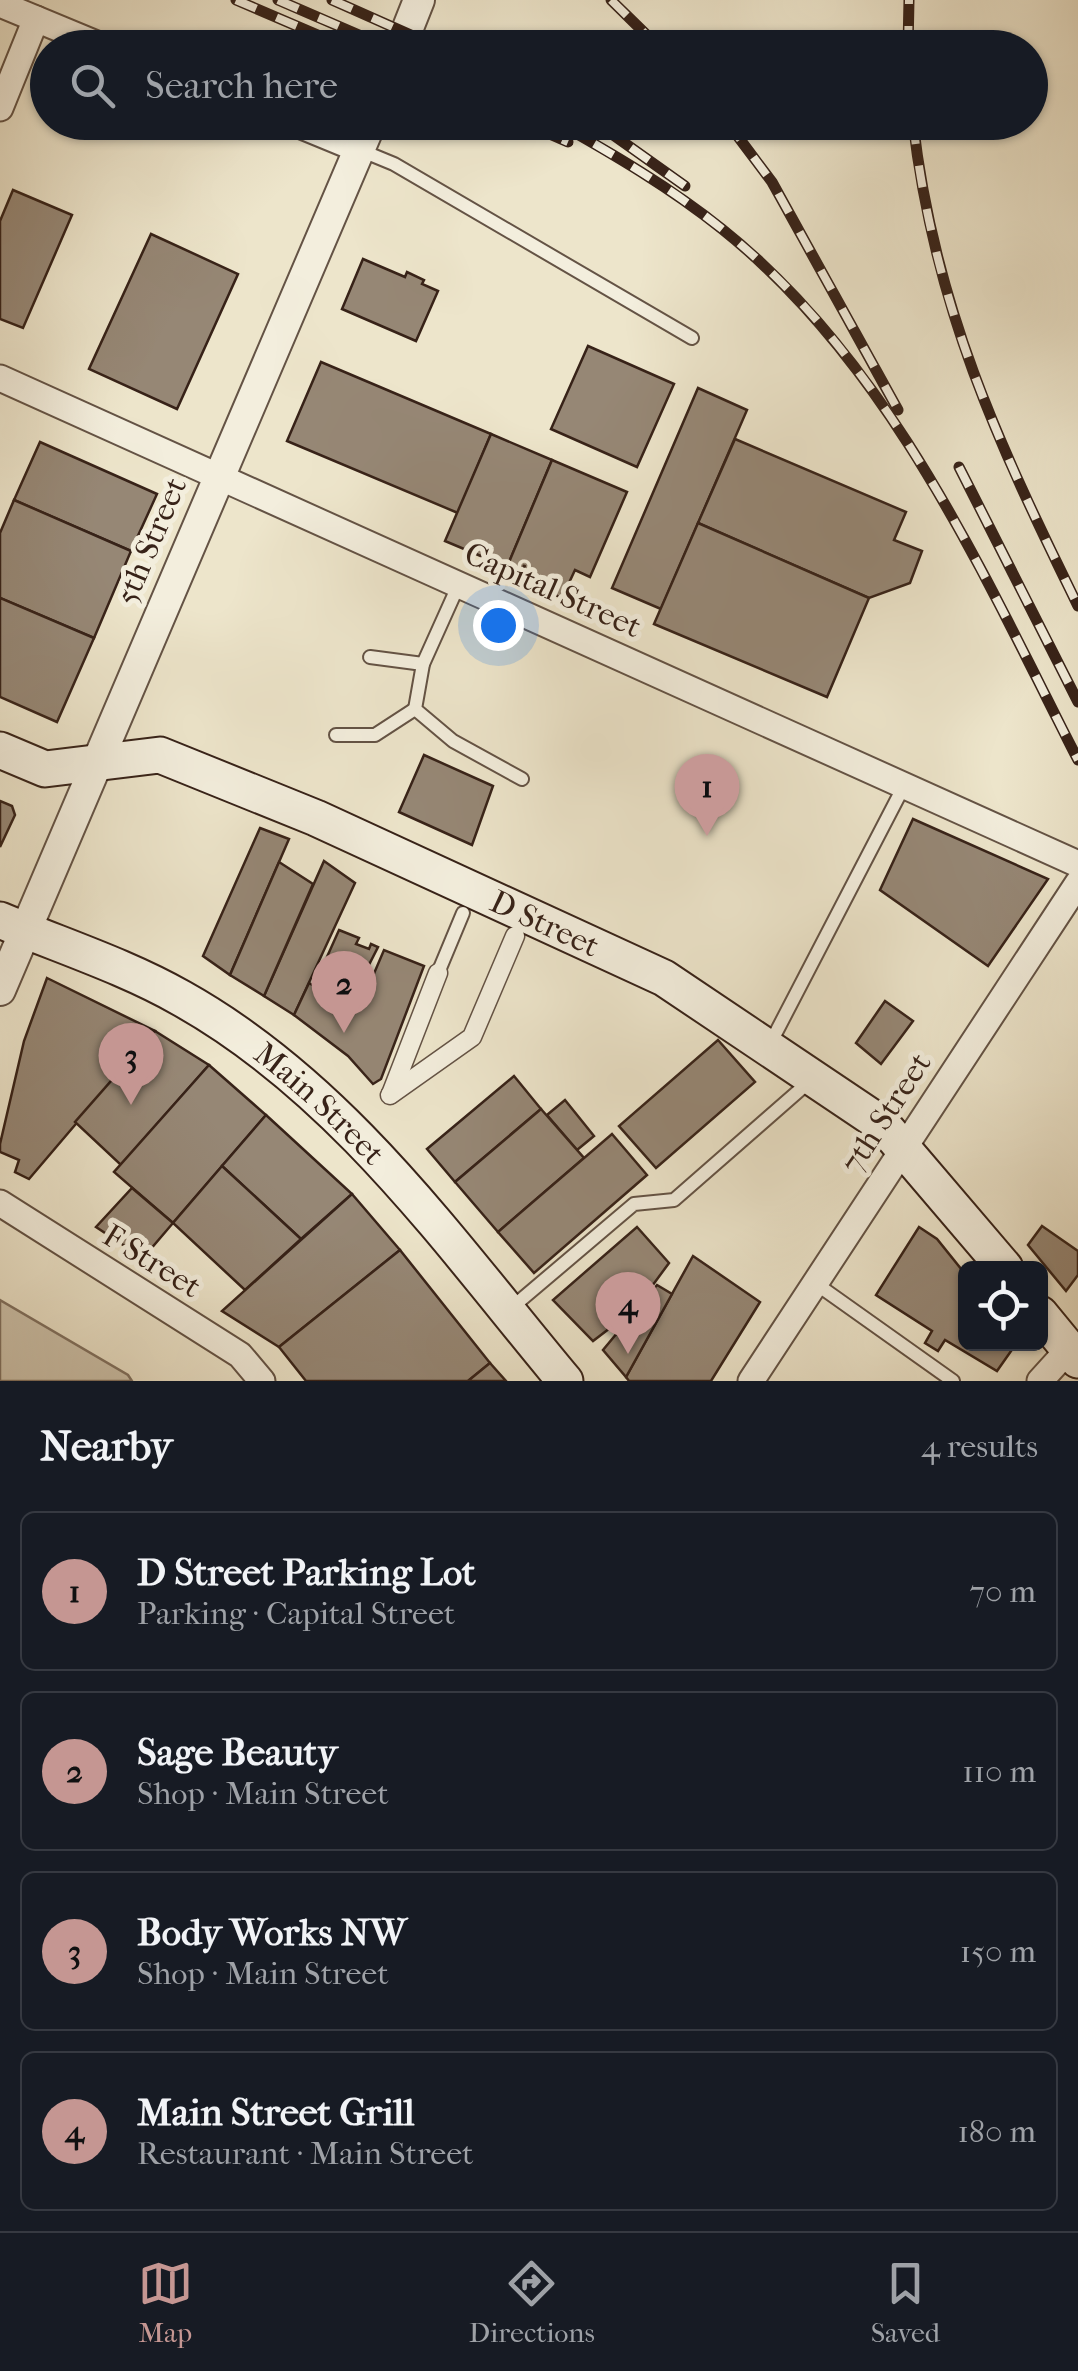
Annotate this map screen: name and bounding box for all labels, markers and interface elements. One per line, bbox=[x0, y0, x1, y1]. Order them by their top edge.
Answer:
search box bbox=[30, 30, 1048, 140]
icon: search bbox=[65, 58, 120, 113]
text: Search here bbox=[145, 63, 338, 108]
street label: 5th Street bbox=[108, 471, 195, 610]
street label: Capital Street bbox=[459, 535, 647, 646]
your location bbox=[473, 600, 524, 651]
pin: 1 bbox=[674, 754, 740, 836]
street label: D Street bbox=[485, 882, 606, 965]
pin: 2 bbox=[312, 950, 376, 1033]
pin: 3 bbox=[98, 1022, 164, 1105]
street label: Main Street bbox=[247, 1034, 393, 1172]
street label: 7th Street bbox=[833, 1045, 939, 1180]
street label: F Street bbox=[96, 1217, 208, 1306]
map controls bbox=[958, 1261, 1048, 1351]
button: locate bbox=[958, 1261, 1048, 1351]
pin: 4 bbox=[596, 1272, 660, 1354]
text: Nearby bbox=[40, 1422, 172, 1471]
text: 4 results bbox=[921, 1428, 1038, 1465]
text: D Street Parking Lot bbox=[137, 1550, 476, 1595]
text: 1 bbox=[69, 1573, 80, 1610]
text: 70 m bbox=[970, 1573, 1036, 1610]
text: Parking · Capital Street bbox=[137, 1595, 455, 1632]
text: Sage Beauty bbox=[137, 1730, 338, 1775]
text: 2 bbox=[66, 1753, 83, 1790]
text: 110 m bbox=[962, 1753, 1036, 1790]
text: Shop · Main Street bbox=[137, 1775, 389, 1812]
text: Body Works NW bbox=[137, 1910, 407, 1955]
text: 3 bbox=[68, 1933, 81, 1970]
text: 150 m bbox=[960, 1933, 1036, 1970]
text: Shop · Main Street bbox=[137, 1955, 389, 1992]
text: Main Street Grill bbox=[137, 2090, 415, 2135]
text: 4 bbox=[65, 2113, 84, 2150]
text: 180 m bbox=[957, 2113, 1036, 2150]
text: Restaurant · Main Street bbox=[137, 2135, 473, 2172]
tab: Map bbox=[138, 2256, 193, 2349]
tab: Directions bbox=[469, 2256, 595, 2349]
tab: Saved bbox=[871, 2256, 940, 2349]

